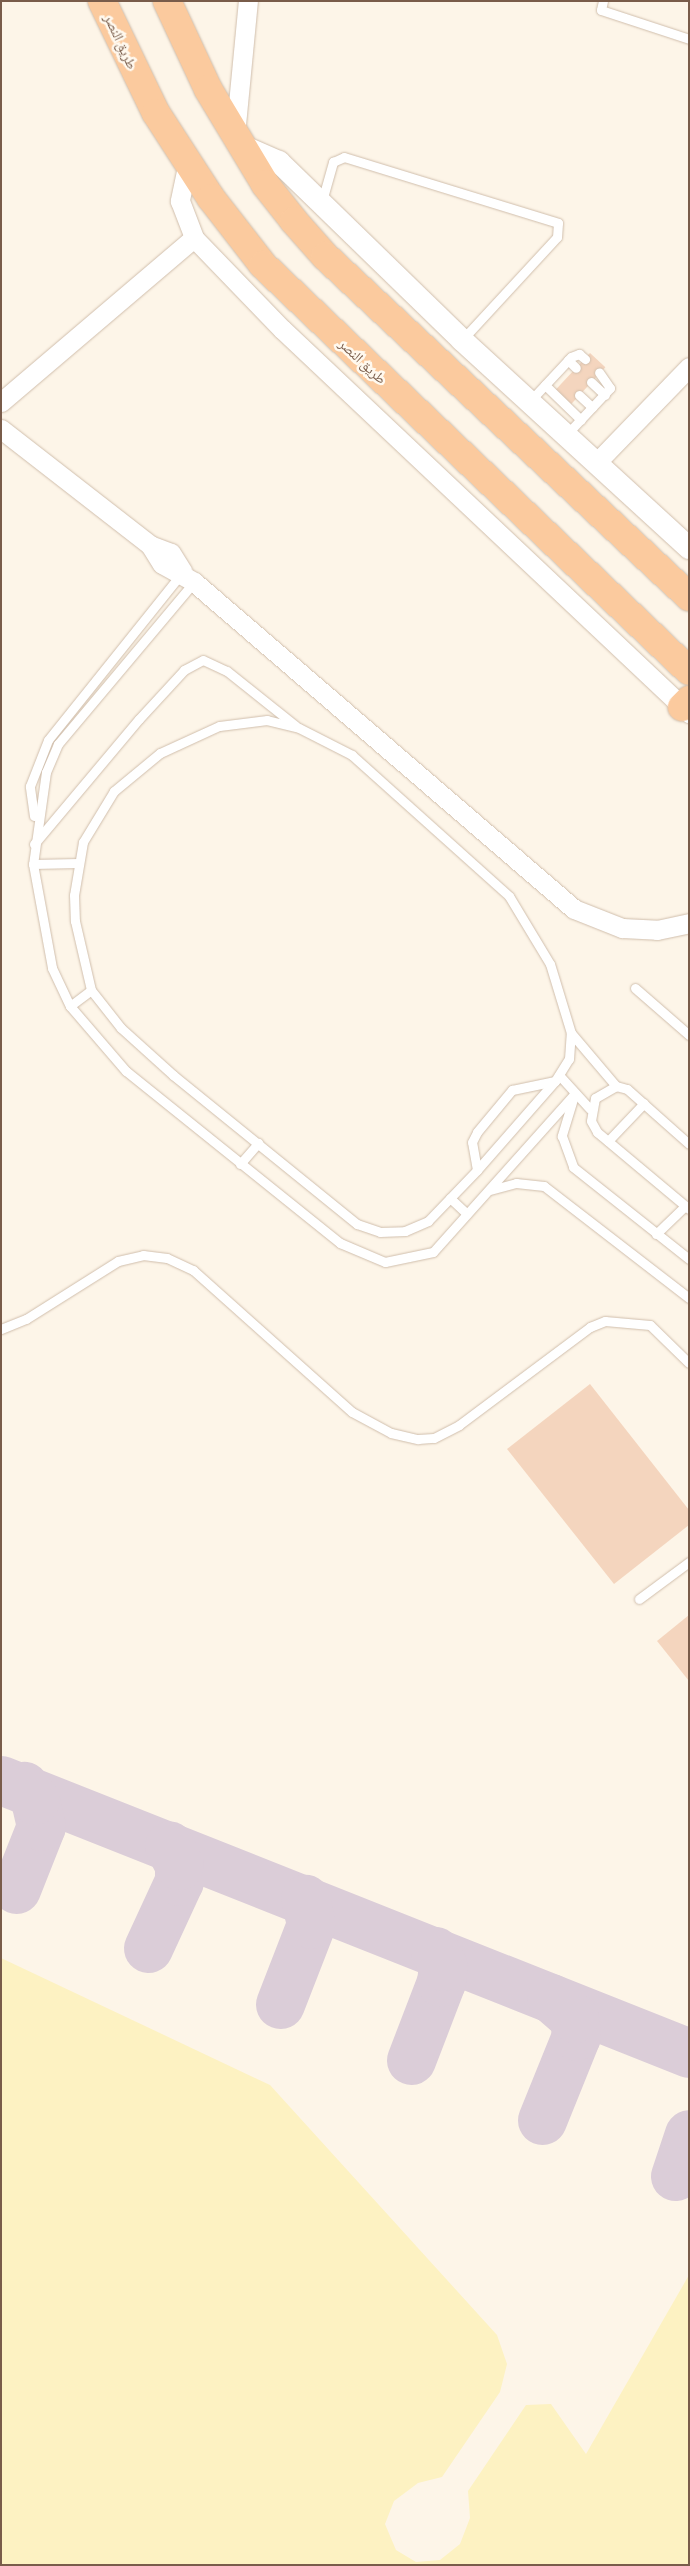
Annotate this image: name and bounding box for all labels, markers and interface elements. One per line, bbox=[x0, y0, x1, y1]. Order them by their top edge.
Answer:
street label: طريق النصر bbox=[100, 12, 140, 72]
street label: طريق النصر bbox=[335, 336, 389, 388]

